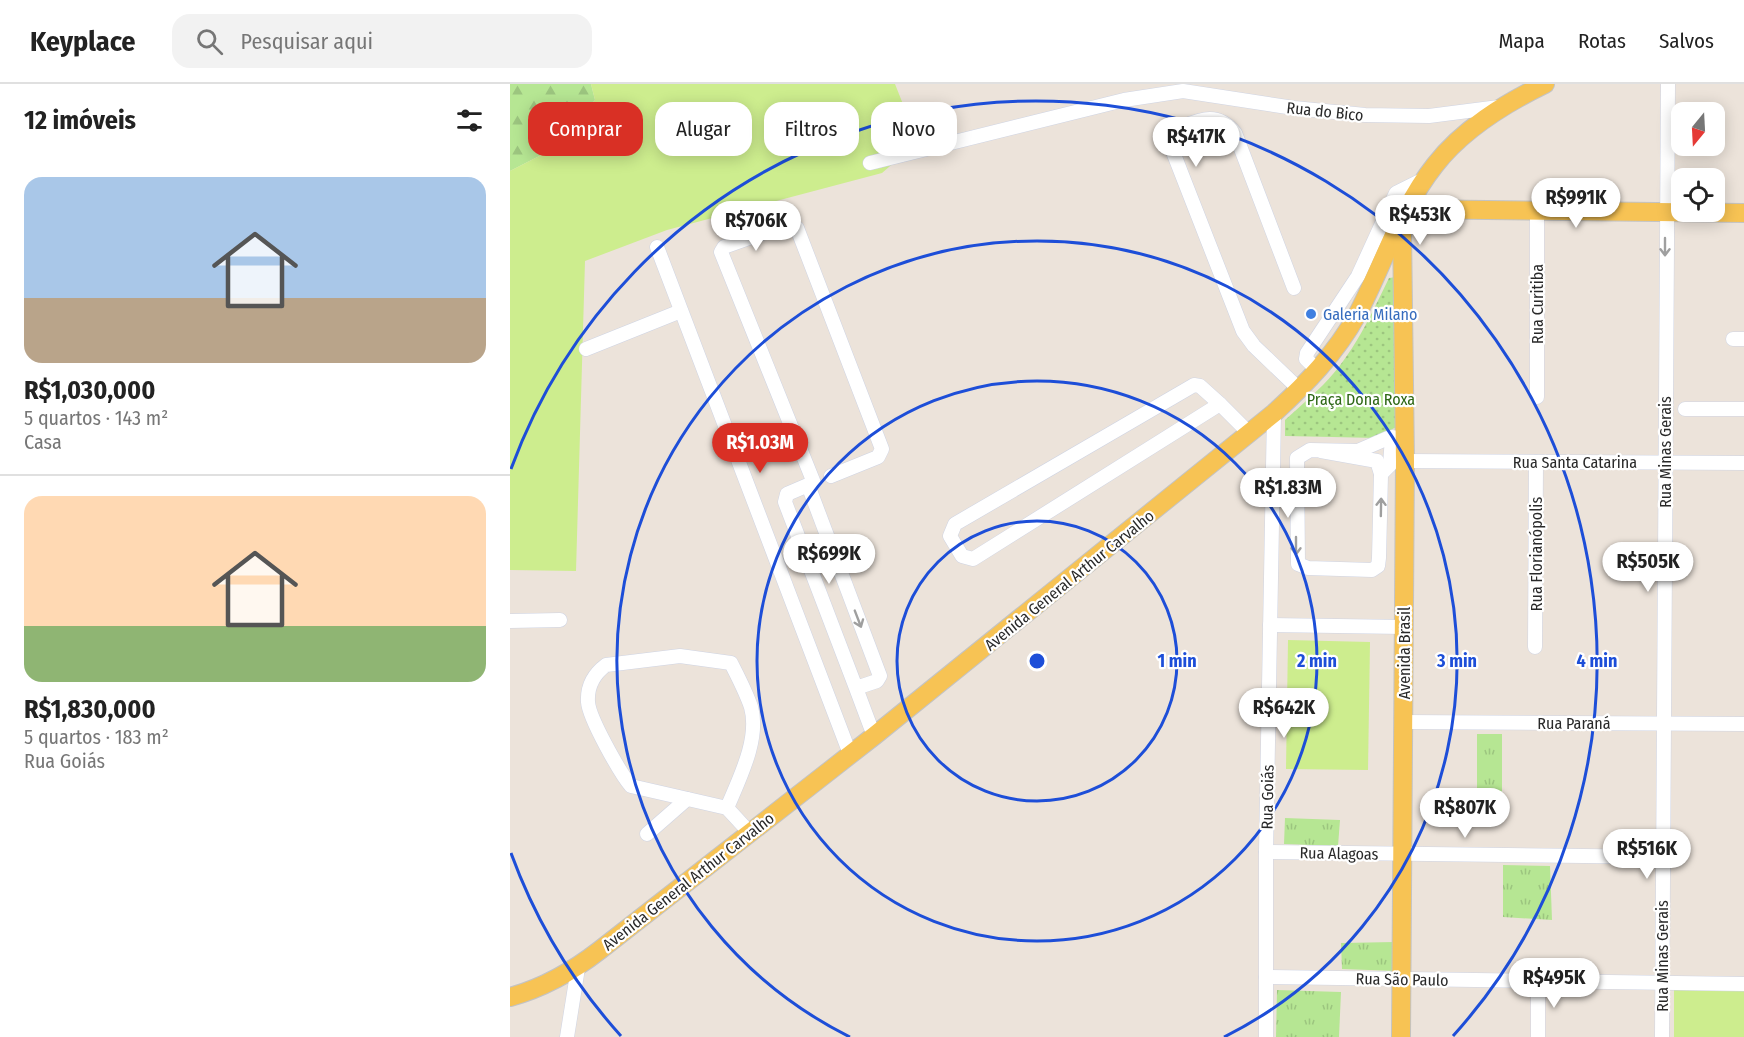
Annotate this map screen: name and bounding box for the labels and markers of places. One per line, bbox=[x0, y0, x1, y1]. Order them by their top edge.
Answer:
pin: R$417K bbox=[1147, 117, 1245, 168]
pin: R$991K bbox=[1527, 178, 1625, 229]
pin: R$453K bbox=[1371, 195, 1469, 246]
pin: R$706K bbox=[707, 201, 805, 252]
place label: Galeria Milano bbox=[1323, 305, 1417, 324]
marker: Galeria Milano bbox=[1304, 307, 1318, 321]
pin: R$1.03M bbox=[705, 423, 815, 474]
pin: R$1.83M bbox=[1233, 468, 1343, 519]
pin: R$699K bbox=[780, 534, 878, 585]
pin: R$505K bbox=[1599, 542, 1697, 593]
centre of rings bbox=[1027, 651, 1047, 671]
pin: R$642K bbox=[1235, 688, 1333, 739]
pin: R$807K bbox=[1416, 788, 1514, 839]
pin: R$516K bbox=[1598, 829, 1696, 880]
pin: R$495K bbox=[1505, 958, 1603, 1009]

